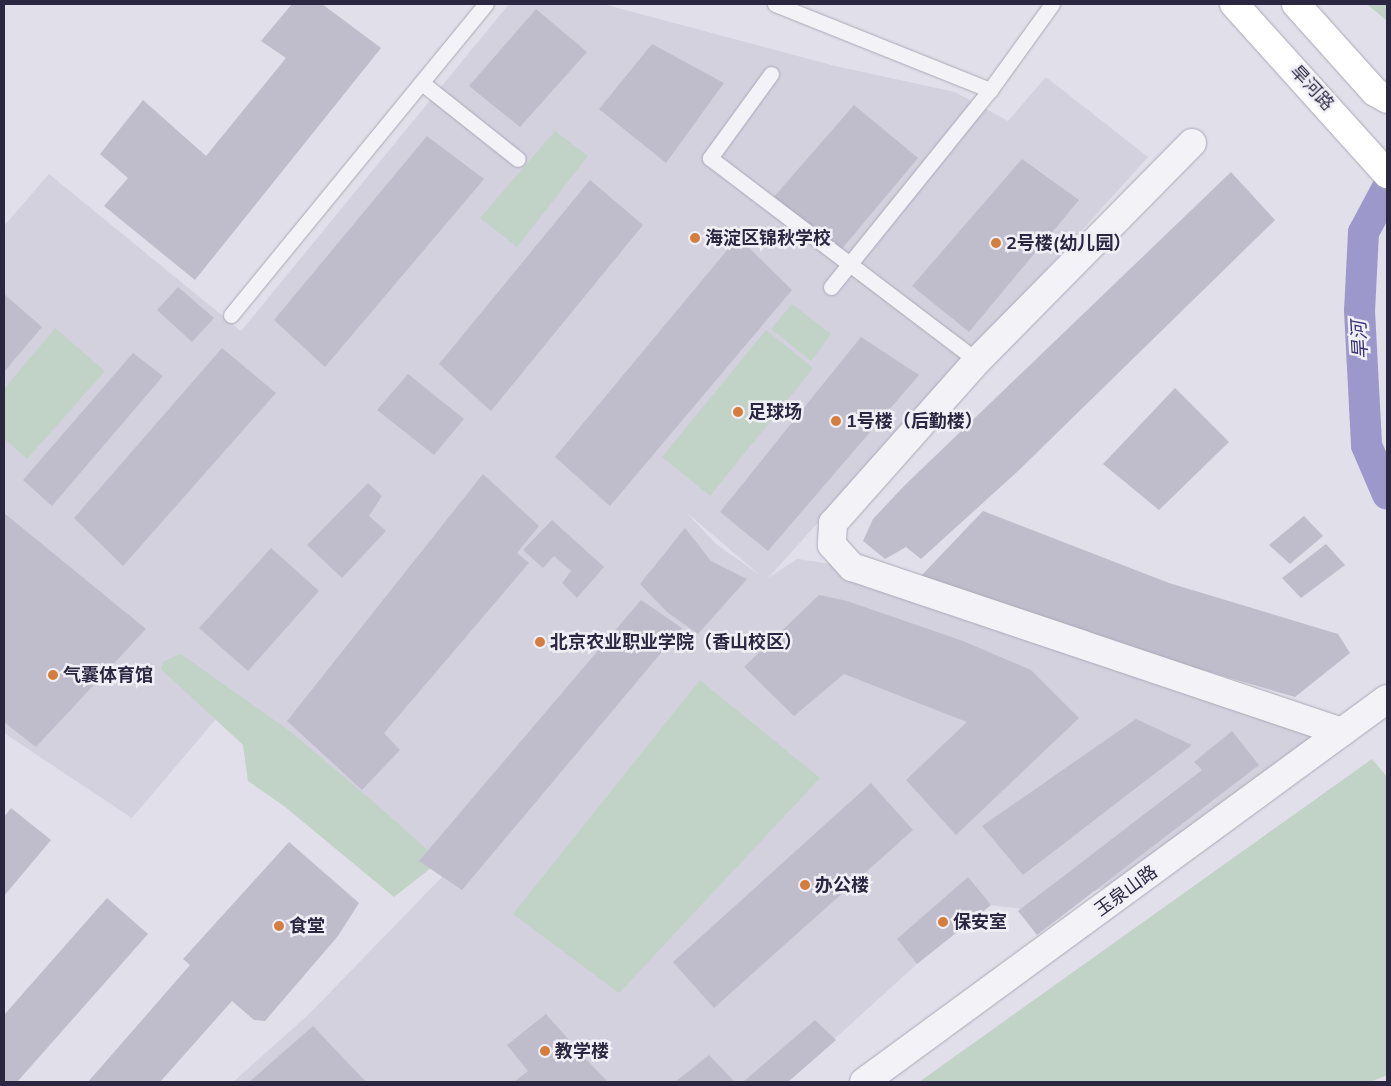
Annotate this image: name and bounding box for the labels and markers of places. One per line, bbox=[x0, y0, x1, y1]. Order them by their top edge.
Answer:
place label: 海淀区锦秋学校 bbox=[705, 227, 831, 249]
marker: 海淀区锦秋学校 bbox=[689, 232, 701, 244]
place label: 2号楼(幼儿园） bbox=[1006, 232, 1131, 254]
marker: 2号楼(幼儿园） bbox=[990, 237, 1002, 249]
place label: 足球场 bbox=[748, 401, 802, 423]
marker: 足球场 bbox=[732, 406, 744, 418]
place label: 1号楼（后勤楼） bbox=[846, 410, 983, 432]
marker: 1号楼（后勤楼） bbox=[830, 415, 842, 427]
place label: 北京农业职业学院（香山校区） bbox=[550, 631, 802, 653]
marker: 北京农业职业学院（香山校区） bbox=[534, 636, 546, 648]
place label: 气囊体育馆 bbox=[63, 664, 153, 686]
marker: 气囊体育馆 bbox=[47, 669, 59, 681]
place label: 办公楼 bbox=[815, 874, 869, 896]
marker: 办公楼 bbox=[799, 879, 811, 891]
place label: 保安室 bbox=[953, 911, 1007, 933]
place label: 食堂 bbox=[289, 915, 325, 937]
marker: 保安室 bbox=[937, 916, 949, 928]
marker: 食堂 bbox=[273, 920, 285, 932]
place label: 教学楼 bbox=[555, 1040, 609, 1062]
marker: 教学楼 bbox=[539, 1045, 551, 1057]

